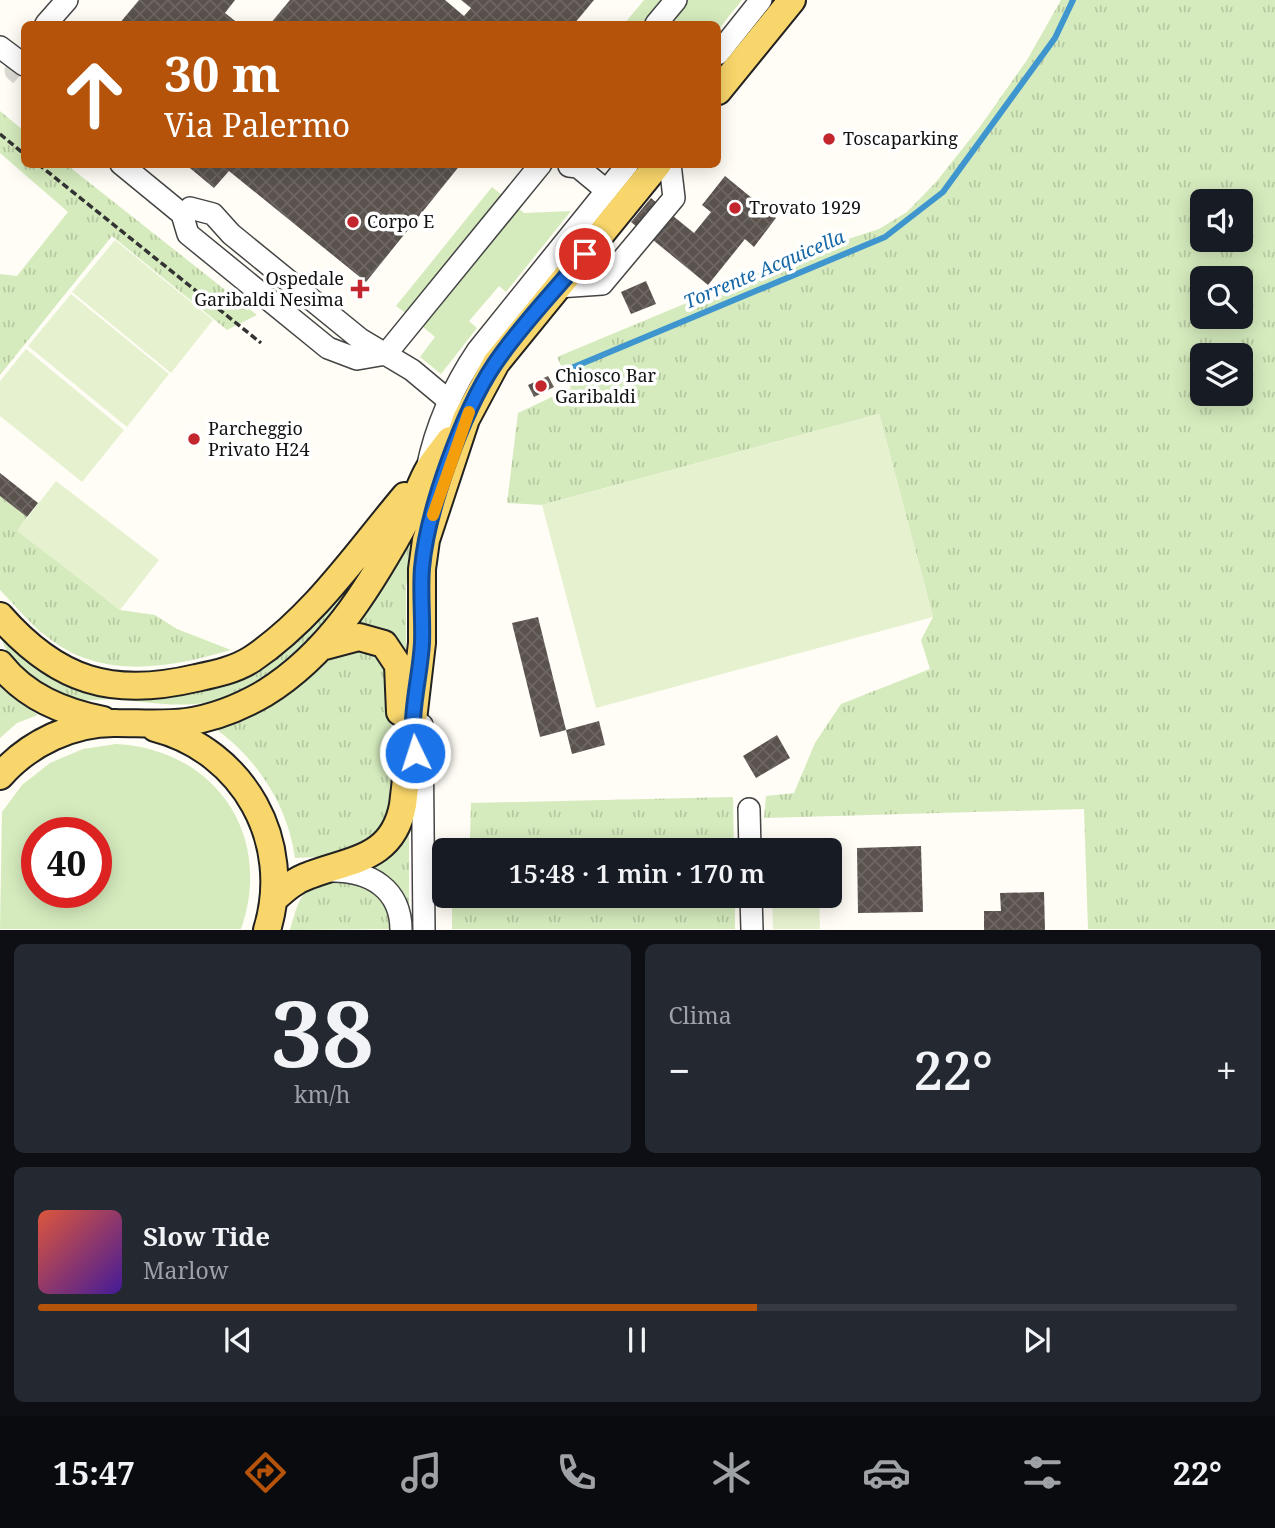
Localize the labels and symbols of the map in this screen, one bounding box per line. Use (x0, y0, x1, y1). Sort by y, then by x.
place label: Toscaparking (843, 126, 958, 150)
marker: Toscaparking (821, 131, 837, 147)
place label: Trovato 1929 (749, 195, 861, 219)
marker: Trovato 1929 (727, 200, 743, 216)
place label: Corpo E (367, 209, 434, 233)
marker: Corpo E (345, 214, 361, 230)
water label: Torrente Acquicella (679, 223, 849, 315)
pin (555, 224, 615, 284)
place label: Ospedale Garibaldi Nesima (194, 266, 344, 311)
marker: Ospedale Garibaldi Nesima (350, 279, 370, 299)
place label: Chiosco Bar Garibaldi (555, 363, 657, 408)
marker: Chiosco Bar Garibaldi (533, 378, 549, 394)
place label: Parcheggio Privato H24 (208, 416, 309, 461)
marker: Parcheggio Privato H24 (186, 431, 202, 447)
position arrow (378, 716, 452, 790)
speed limit sign: 40 (21, 817, 112, 908)

